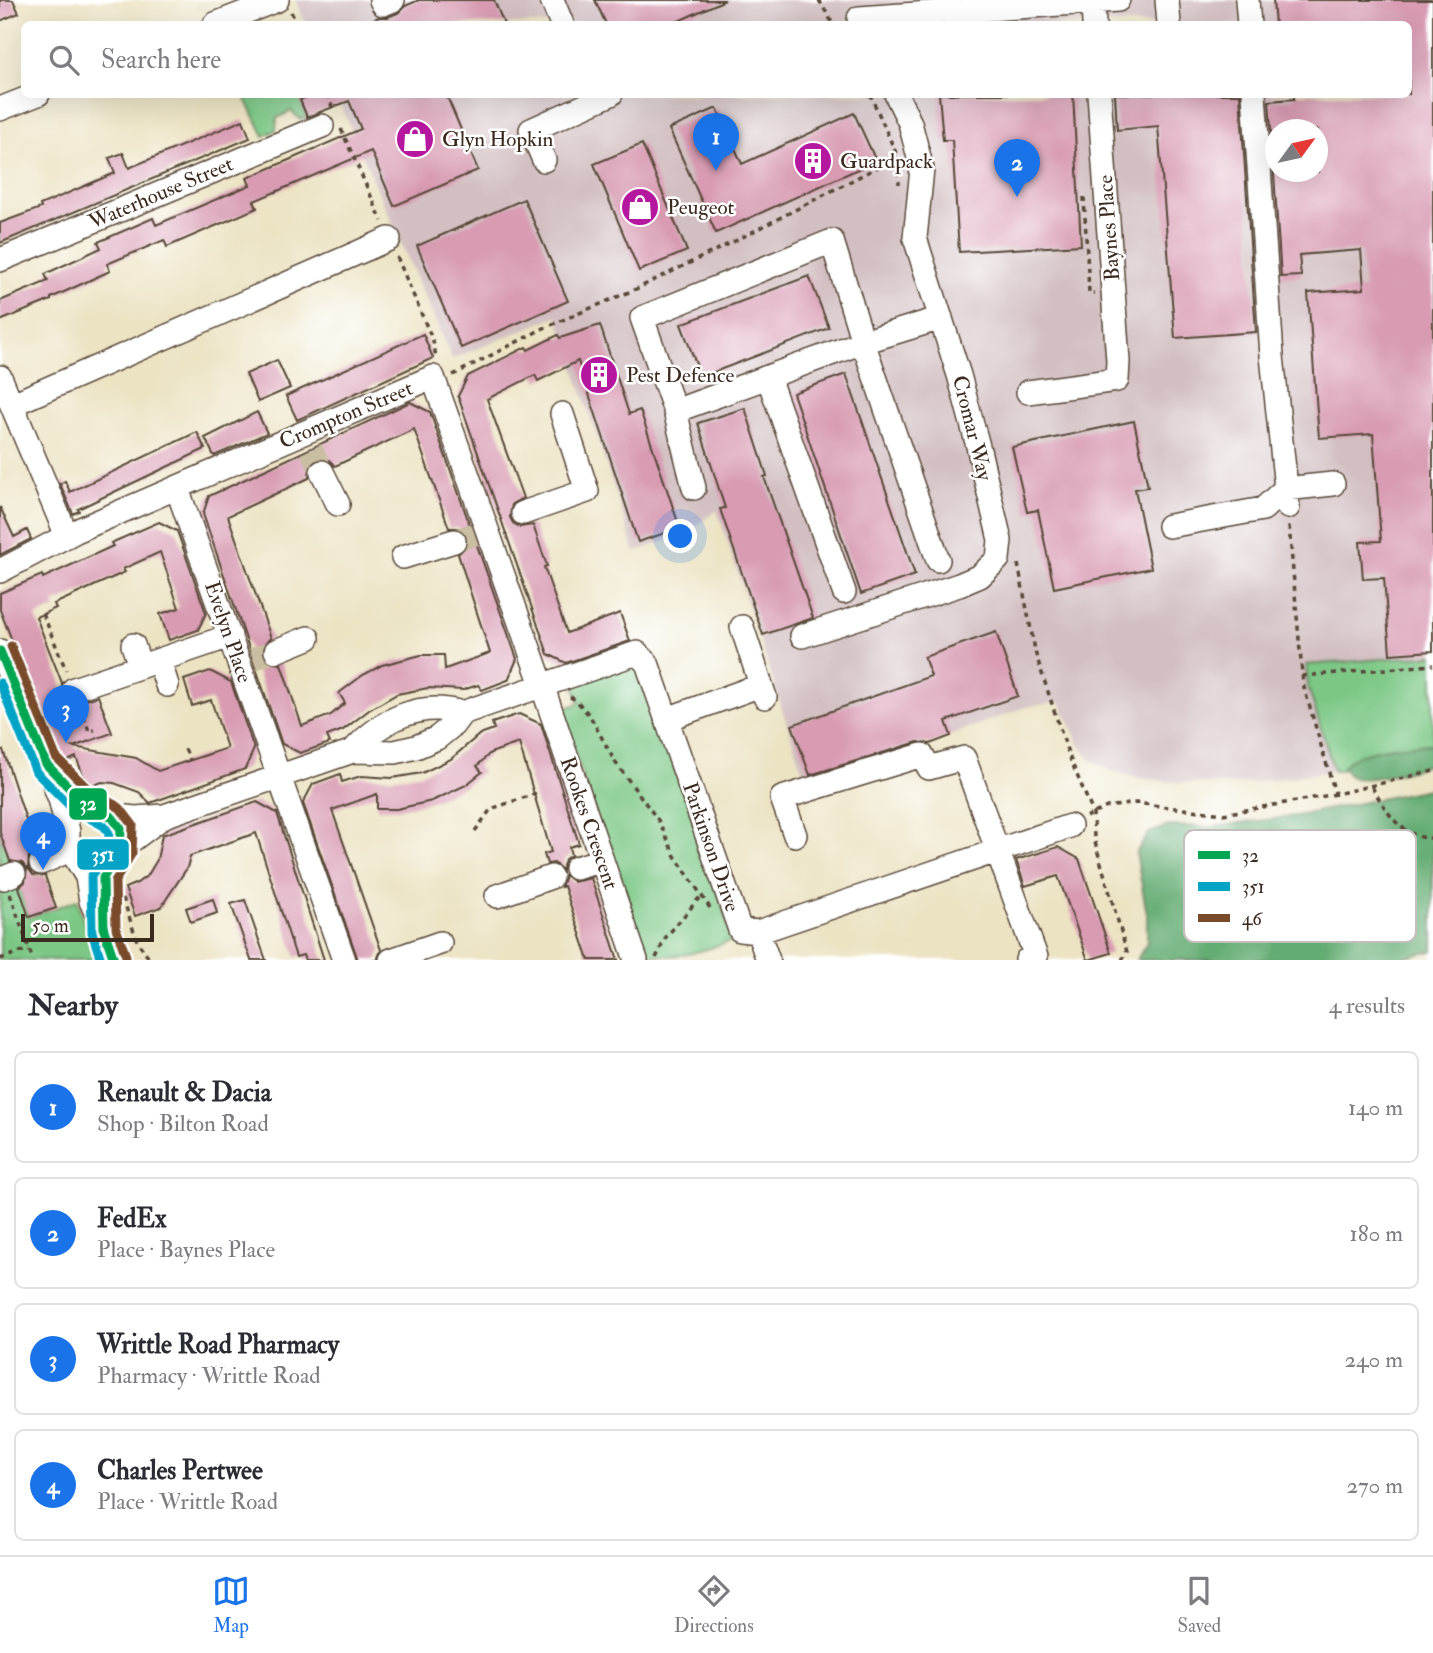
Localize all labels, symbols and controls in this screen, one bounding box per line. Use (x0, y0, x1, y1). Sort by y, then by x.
search box (21, 21, 1412, 98)
icon: search (45, 41, 83, 79)
text: Search here (101, 44, 221, 76)
pin: 1 (693, 113, 739, 171)
shop icon: Glyn Hopkin (394, 118, 436, 160)
north arrow (1265, 119, 1328, 182)
place label: Glyn Hopkin (442, 126, 554, 153)
pin: 2 (994, 139, 1040, 197)
building icon: Guardpack (792, 140, 834, 182)
place label: Guardpack (840, 148, 933, 175)
street label: Waterhouse Street (84, 150, 238, 236)
street label: Baynes Place (1092, 174, 1126, 282)
shop icon: Peugeot (619, 186, 661, 228)
place label: Peugeot (667, 194, 735, 221)
building icon: Pest Defence (578, 354, 620, 396)
place label: Pest Defence (626, 362, 735, 389)
street label: Cromar Way (946, 373, 998, 484)
street label: Crompton Street (275, 375, 417, 455)
your location (663, 519, 697, 553)
street label: Evelyn Place (198, 578, 258, 687)
pin: 3 (43, 685, 89, 743)
street label: Rookes Crescent (554, 753, 624, 893)
street label: Parkinson Drive (676, 779, 746, 916)
line badge: 32 (68, 787, 108, 821)
text: 32 (80, 792, 97, 816)
pin: 4 (20, 812, 66, 870)
legend (1184, 830, 1416, 942)
line badge: 351 (76, 838, 130, 871)
text: 351 (92, 843, 114, 867)
text: 32 (1242, 844, 1259, 868)
text: 351 (1242, 875, 1264, 899)
text: 46 (1242, 907, 1263, 931)
scale bar (21, 911, 154, 943)
text: 50 m (32, 914, 69, 938)
text: Nearby (28, 987, 118, 1024)
text: 4 results (1329, 991, 1405, 1020)
text: Renault & Dacia (97, 1077, 271, 1109)
text: 1 (49, 1093, 57, 1122)
text: 140 m (1348, 1093, 1403, 1122)
text: Shop · Bilton Road (97, 1109, 269, 1138)
text: FedEx (97, 1203, 167, 1235)
text: 2 (47, 1219, 59, 1248)
text: 180 m (1350, 1219, 1403, 1248)
text: Place · Baynes Place (97, 1235, 275, 1264)
text: Writtle Road Pharmacy (97, 1329, 339, 1361)
text: 3 (49, 1345, 57, 1374)
text: 240 m (1344, 1345, 1403, 1374)
text: Pharmacy · Writtle Road (97, 1361, 321, 1390)
text: Charles Pertwee (97, 1455, 263, 1487)
text: 4 (47, 1471, 59, 1500)
text: 270 m (1346, 1471, 1403, 1500)
text: Place · Writtle Road (97, 1487, 278, 1516)
tab: Map (212, 1572, 250, 1638)
tab: Directions (674, 1572, 754, 1638)
tab: Saved (1178, 1572, 1221, 1638)

